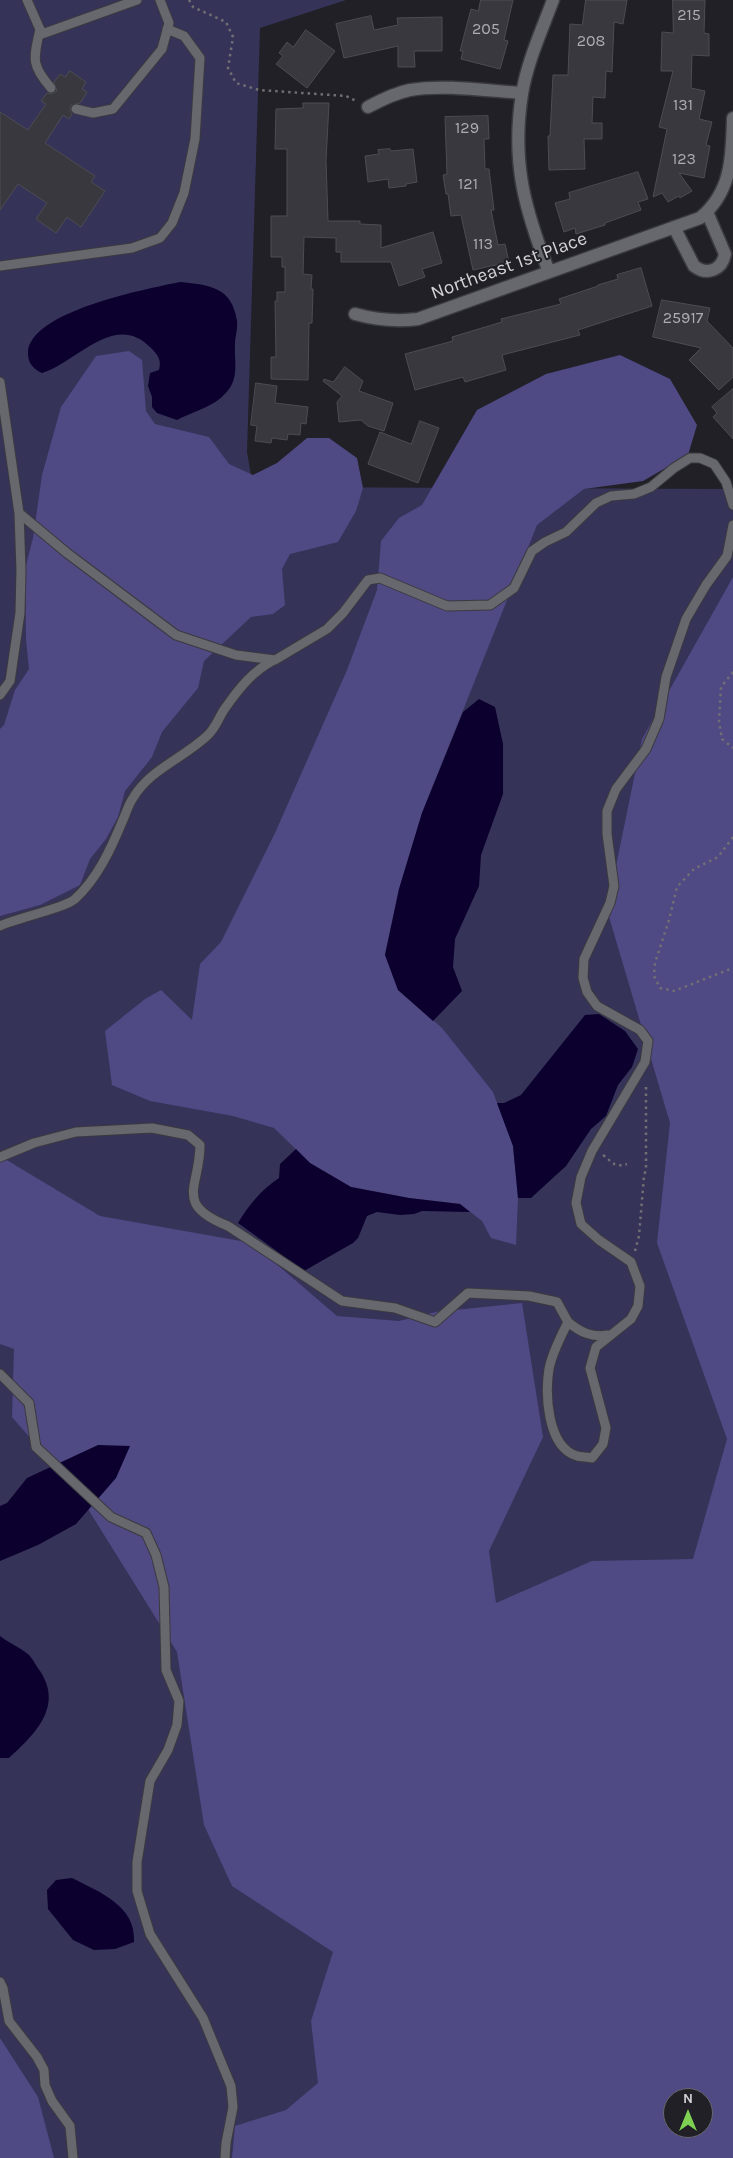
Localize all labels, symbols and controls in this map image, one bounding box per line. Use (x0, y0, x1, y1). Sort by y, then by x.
house number: 215 (677, 5, 701, 25)
house number: 205 (472, 19, 500, 39)
house number: 208 (577, 31, 605, 51)
house number: 131 (673, 95, 693, 115)
house number: 129 (455, 118, 479, 138)
house number: 123 (672, 149, 696, 169)
house number: 121 (458, 174, 478, 194)
street label: Northeast 1st Place (428, 227, 590, 305)
house number: 113 (473, 234, 493, 254)
house number: 25917 (663, 308, 703, 328)
north arrow (663, 2088, 713, 2138)
text: N (683, 2090, 693, 2107)

